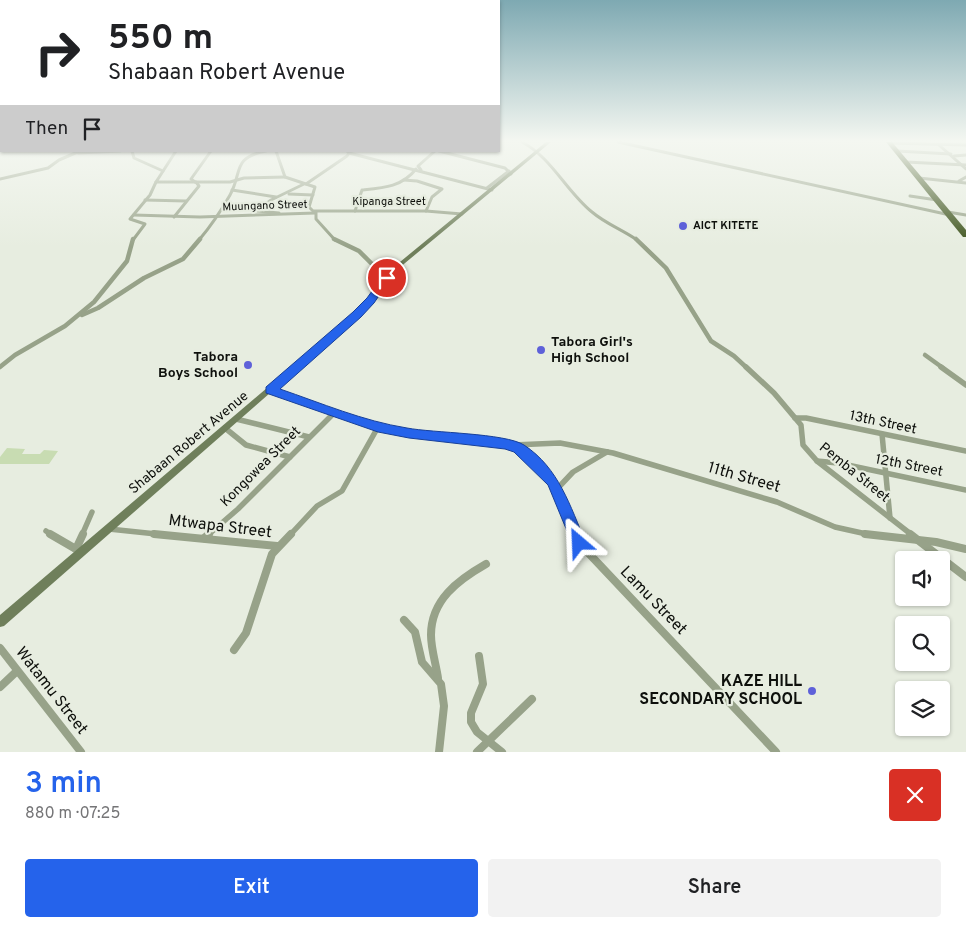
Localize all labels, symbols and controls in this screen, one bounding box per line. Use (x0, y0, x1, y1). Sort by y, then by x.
text: 550 m (108, 17, 213, 61)
icon: right (25, 20, 90, 85)
text: Shabaan Robert Avenue (108, 60, 345, 87)
icon: arrive (78, 115, 106, 143)
text: Then (25, 117, 68, 141)
street label: Kipanga Street (352, 195, 426, 209)
street label: Muungano Street (222, 198, 308, 214)
place label: AICT KITETE (693, 219, 758, 233)
marker: AICT KITETE (677, 220, 689, 232)
pin (366, 257, 408, 299)
icon: arrive (373, 264, 401, 292)
place label: Tabora Girl's High School (551, 334, 633, 367)
marker: Tabora Girl's High School (535, 344, 547, 356)
place label: Tabora Boys School (158, 349, 238, 382)
marker: Tabora Boys School (242, 359, 254, 371)
street label: Shabaan Robert Avenue (126, 388, 252, 498)
street label: 13th Street (848, 408, 918, 438)
street label: Kongowea Street (217, 423, 305, 511)
street label: Pemba Street (815, 439, 893, 507)
street label: 12th Street (874, 451, 944, 481)
street label: 11th Street (705, 458, 783, 498)
street label: Mtwapa Street (167, 511, 273, 543)
position arrow (552, 516, 604, 568)
map controls (895, 551, 950, 736)
button: sound (895, 551, 950, 606)
street label: Lamu Street (615, 562, 691, 640)
button: search (895, 616, 950, 671)
street label: Watamu Street (10, 643, 92, 739)
place label: KAZE HILL SECONDARY SCHOOL (639, 672, 802, 710)
button: layers (895, 681, 950, 736)
marker: KAZE HILL SECONDARY SCHOOL (806, 685, 818, 697)
text: 3 min (25, 766, 102, 803)
button: close (889, 769, 941, 821)
text: 880 m · 07:25 (25, 804, 120, 824)
button: Exit (25, 859, 478, 917)
button: Share (488, 859, 941, 917)

